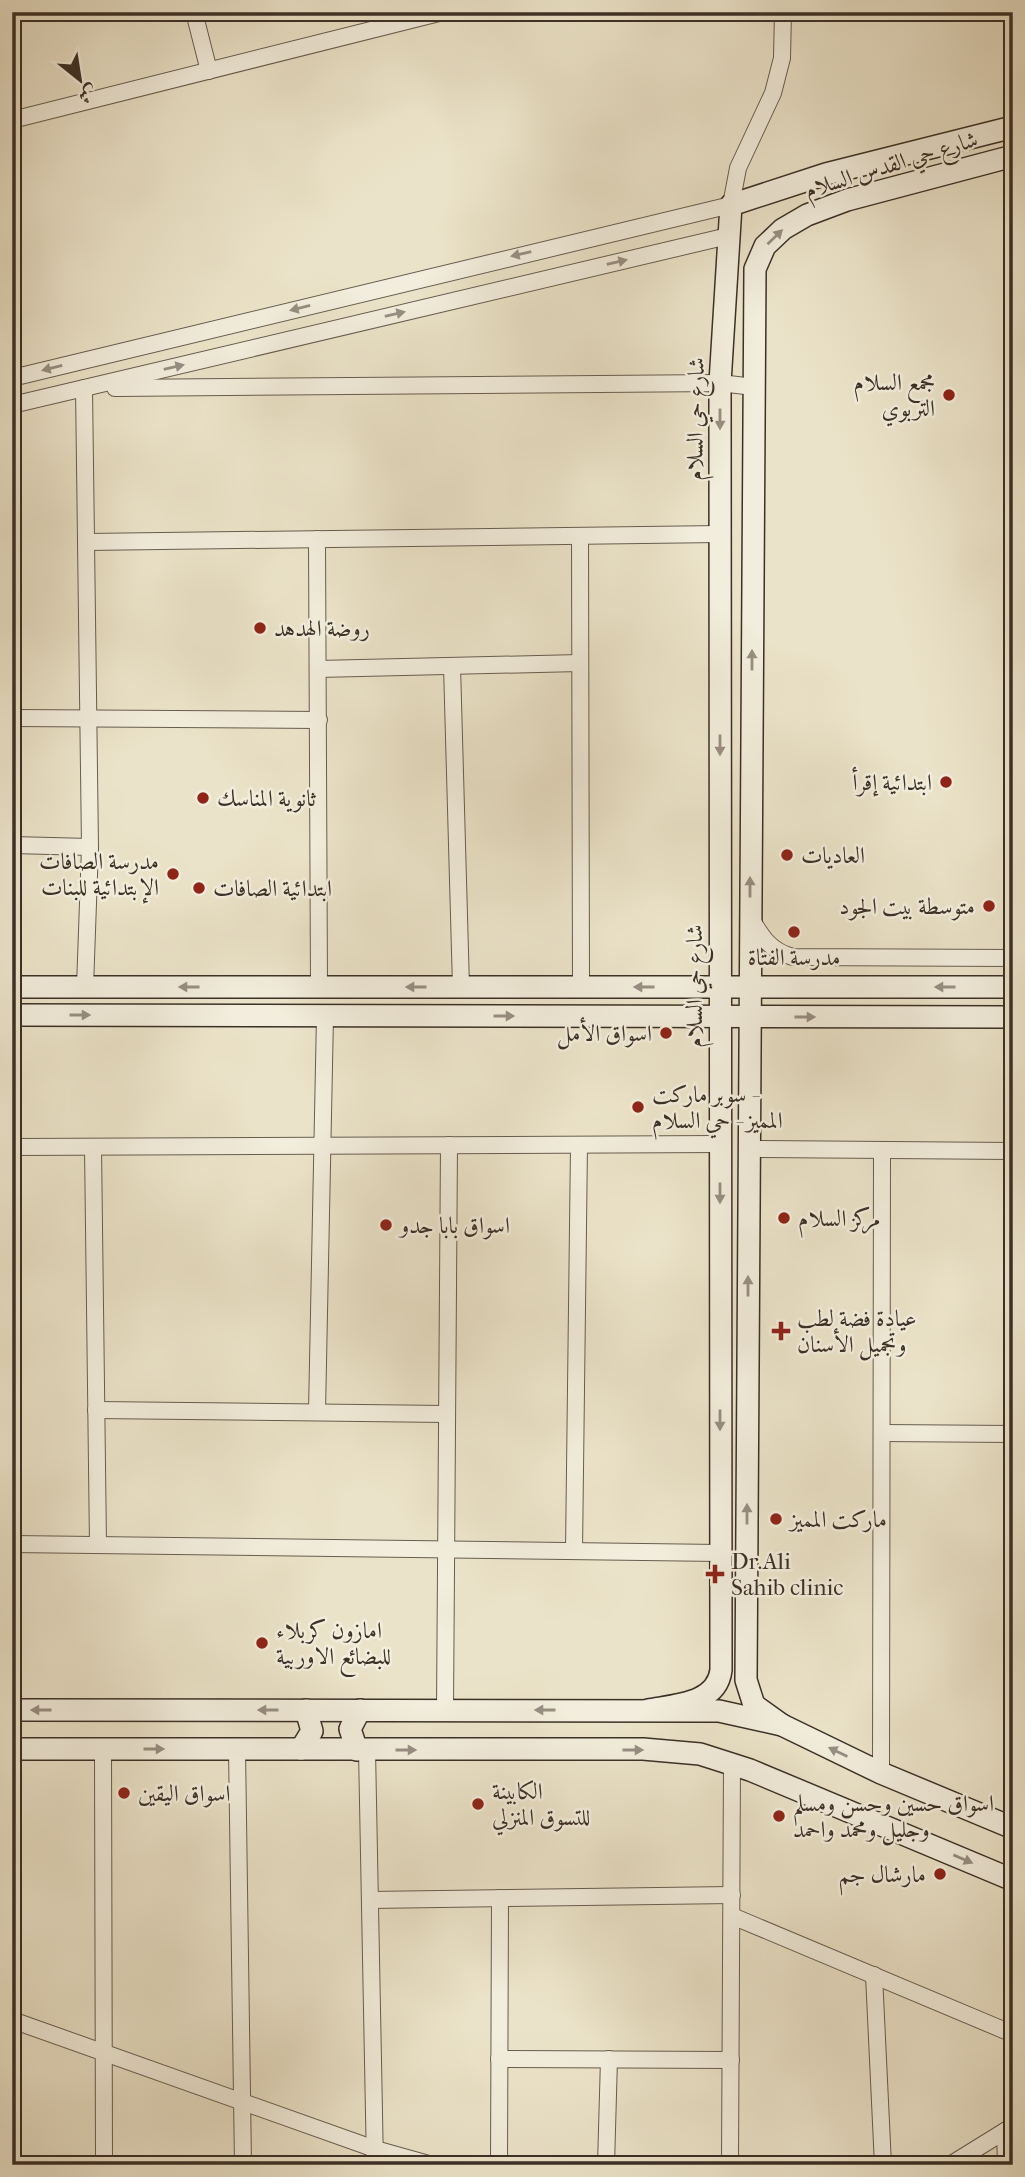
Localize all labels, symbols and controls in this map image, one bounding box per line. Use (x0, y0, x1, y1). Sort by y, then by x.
north arrow (46, 46, 116, 116)
text: ش (74, 80, 102, 108)
street label: شارع حي القدس السلام (801, 125, 983, 209)
one-way arrow (766, 229, 783, 245)
one-way arrow (510, 249, 532, 260)
one-way arrow (606, 256, 628, 267)
one-way arrow (289, 302, 311, 313)
one-way arrow (385, 309, 407, 320)
street label: شارع حي السلام (681, 357, 716, 481)
one-way arrow (163, 361, 185, 372)
one-way arrow (40, 363, 62, 374)
place label: مجمع السلام التربوي (854, 369, 935, 427)
marker: مجمع السلام التربوي (941, 387, 957, 403)
one-way arrow (714, 408, 726, 430)
place label: روضة الهدهد (274, 615, 370, 642)
marker: روضة الهدهد (252, 620, 268, 636)
one-way arrow (746, 649, 758, 671)
one-way arrow (714, 734, 726, 756)
place label: ابتدائية إقرأ (852, 766, 932, 797)
marker: ابتدائية إقرأ (938, 774, 954, 790)
place label: ثانوية المناسك (217, 785, 316, 813)
marker: ثانوية المناسك (195, 790, 211, 806)
place label: العاديات (801, 842, 865, 870)
marker: العاديات (779, 847, 795, 863)
place label: مدرسة الصافات الإبتدائية للبنات (39, 848, 159, 904)
marker: مدرسة الصافات الإبتدائية للبنات (165, 866, 181, 882)
place label: ابتدائية الصافات (213, 875, 332, 902)
one-way arrow (744, 876, 756, 898)
marker: ابتدائية الصافات (191, 880, 207, 896)
place label: متوسطة بيت الجود (839, 893, 975, 921)
marker: متوسطة بيت الجود (981, 898, 997, 914)
street label: شارع حي السلام (681, 924, 714, 1048)
marker: مدرسة الفتاة (786, 924, 802, 940)
place label: مدرسة الفتاة (748, 944, 840, 971)
one-way arrow (177, 981, 199, 993)
one-way arrow (405, 981, 427, 993)
one-way arrow (632, 981, 654, 993)
one-way arrow (933, 981, 955, 993)
one-way arrow (70, 1009, 92, 1021)
one-way arrow (493, 1010, 515, 1022)
one-way arrow (794, 1011, 816, 1023)
place label: اسواق الأمل (557, 1017, 652, 1050)
marker: اسواق الأمل (658, 1025, 674, 1041)
place label: سوبر ماركت - المميز - حي السلام (652, 1081, 783, 1140)
marker: سوبر ماركت - المميز - حي السلام (630, 1099, 646, 1115)
one-way arrow (714, 1182, 726, 1204)
place label: مركز السلام (798, 1205, 881, 1238)
marker: مركز السلام (776, 1210, 792, 1226)
place label: اسواق بابا جدو (398, 1212, 510, 1240)
marker: اسواق بابا جدو (378, 1217, 394, 1233)
one-way arrow (742, 1275, 754, 1297)
place label: عيادة فضة لطب وتجميل الأسنان (797, 1305, 917, 1361)
marker: عيادة فضة لطب وتجميل الأسنان (771, 1321, 791, 1341)
one-way arrow (714, 1409, 726, 1431)
one-way arrow (741, 1503, 753, 1525)
place label: ماركت المميز (788, 1506, 887, 1533)
marker: ماركت المميز (768, 1511, 784, 1527)
place label: Dr.Ali Sahib clinic (731, 1548, 843, 1601)
marker: Dr.Ali Sahib clinic (705, 1564, 725, 1584)
place label: امازون كربلاء للبضائع الاوربية (276, 1617, 391, 1677)
marker: امازون كربلاء للبضائع الاوربية (254, 1635, 270, 1651)
one-way arrow (29, 1704, 51, 1716)
one-way arrow (257, 1704, 279, 1716)
one-way arrow (533, 1704, 555, 1716)
one-way arrow (143, 1743, 165, 1755)
one-way arrow (395, 1744, 417, 1756)
one-way arrow (623, 1744, 645, 1755)
one-way arrow (828, 1746, 848, 1758)
place label: الكابينة للتسوق المنزلي (492, 1778, 590, 1836)
place label: اسواق اليقين (138, 1780, 231, 1808)
marker: اسواق اليقين (116, 1785, 132, 1801)
place label: اسواق حسين وحسن ومسلم وجليل ومحمد واحمد (793, 1790, 994, 1846)
marker: الكابينة للتسوق المنزلي (470, 1796, 486, 1812)
marker: اسواق حسين وحسن ومسلم وجليل ومحمد واحمد (771, 1808, 787, 1824)
one-way arrow (953, 1853, 974, 1864)
place label: مارشال جم (838, 1861, 926, 1896)
marker: مارشال جم (932, 1866, 948, 1882)

